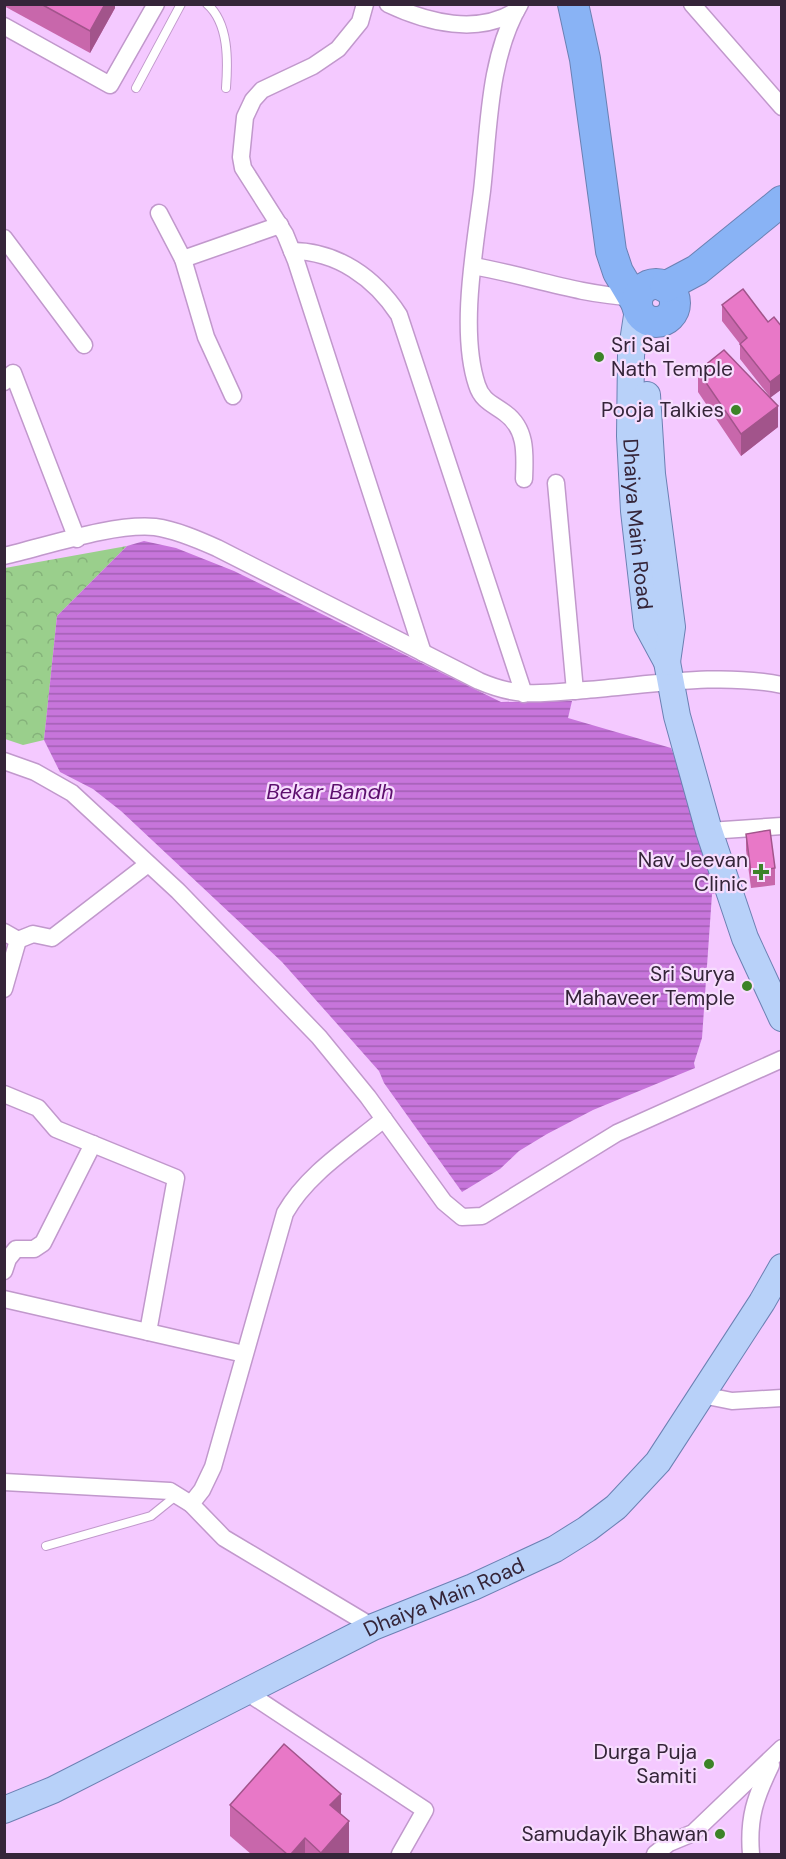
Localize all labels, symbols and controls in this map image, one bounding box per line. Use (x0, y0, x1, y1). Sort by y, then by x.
place label: Sri Sai Nath Temple (611, 331, 733, 383)
marker: Sri Sai Nath Temple (592, 350, 606, 364)
place label: Pooja Talkies (601, 396, 724, 424)
marker: Pooja Talkies (729, 403, 743, 417)
street label: Dhaiya Main Road (616, 438, 659, 611)
water label: Bekar Bandh (266, 777, 394, 806)
place label: Nav Jeevan Clinic (638, 846, 748, 898)
marker: Nav Jeevan Clinic (752, 863, 770, 881)
place label: Sri Surya Mahaveer Temple (565, 960, 735, 1012)
marker: Sri Surya Mahaveer Temple (740, 979, 754, 993)
street label: Dhaiya Main Road (359, 1551, 529, 1644)
place label: Durga Puja Samiti (594, 1738, 697, 1790)
marker: Durga Puja Samiti (702, 1757, 716, 1771)
place label: Samudayik Bhawan (521, 1820, 708, 1848)
marker: Samudayik Bhawan (713, 1827, 727, 1841)

